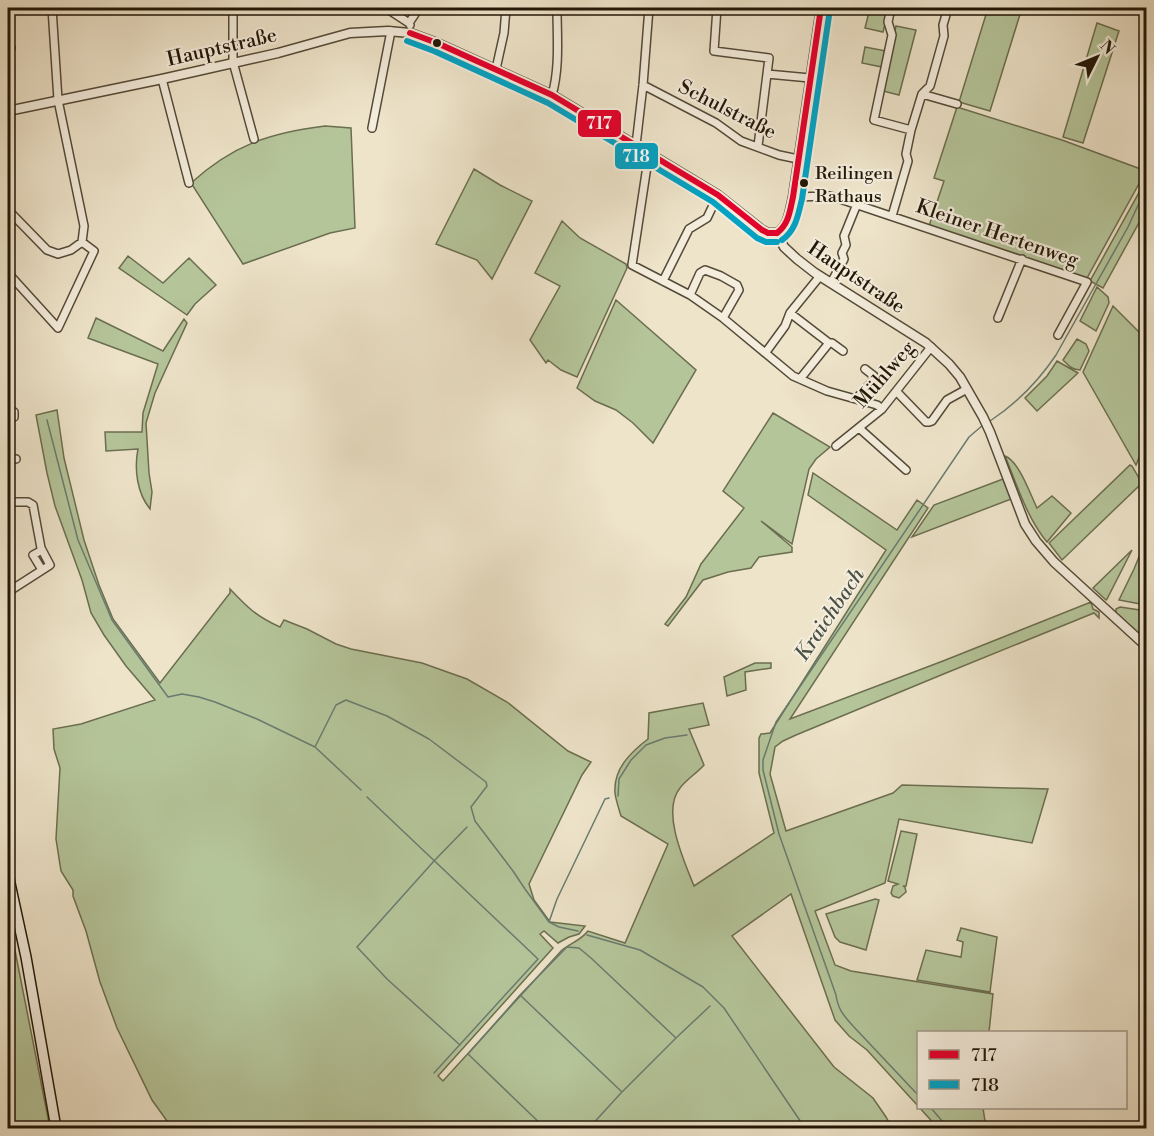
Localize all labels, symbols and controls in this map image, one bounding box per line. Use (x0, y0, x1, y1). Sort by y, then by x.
street label: Hauptstraße (165, 23, 279, 73)
north arrow (1067, 27, 1127, 87)
text: N (1096, 36, 1119, 59)
unlabelled marker (431, 37, 443, 49)
street label: Schulstraße (674, 75, 780, 145)
line badge: 717 (577, 109, 622, 138)
text: 717 (586, 114, 613, 134)
line badge: 718 (614, 142, 659, 170)
text: 718 (622, 147, 650, 167)
place label: Reilingen Rathaus (815, 162, 894, 208)
marker: Reilingen Rathaus (798, 177, 810, 189)
street label: Kleiner Hertenweg (912, 194, 1082, 274)
street label: Hauptstraße (803, 236, 909, 320)
street label: Mühlweg (849, 336, 921, 414)
water label: Kraichbach (789, 563, 871, 667)
legend (917, 1031, 1127, 1109)
text: 717 (971, 1044, 997, 1067)
text: 718 (971, 1074, 999, 1097)

